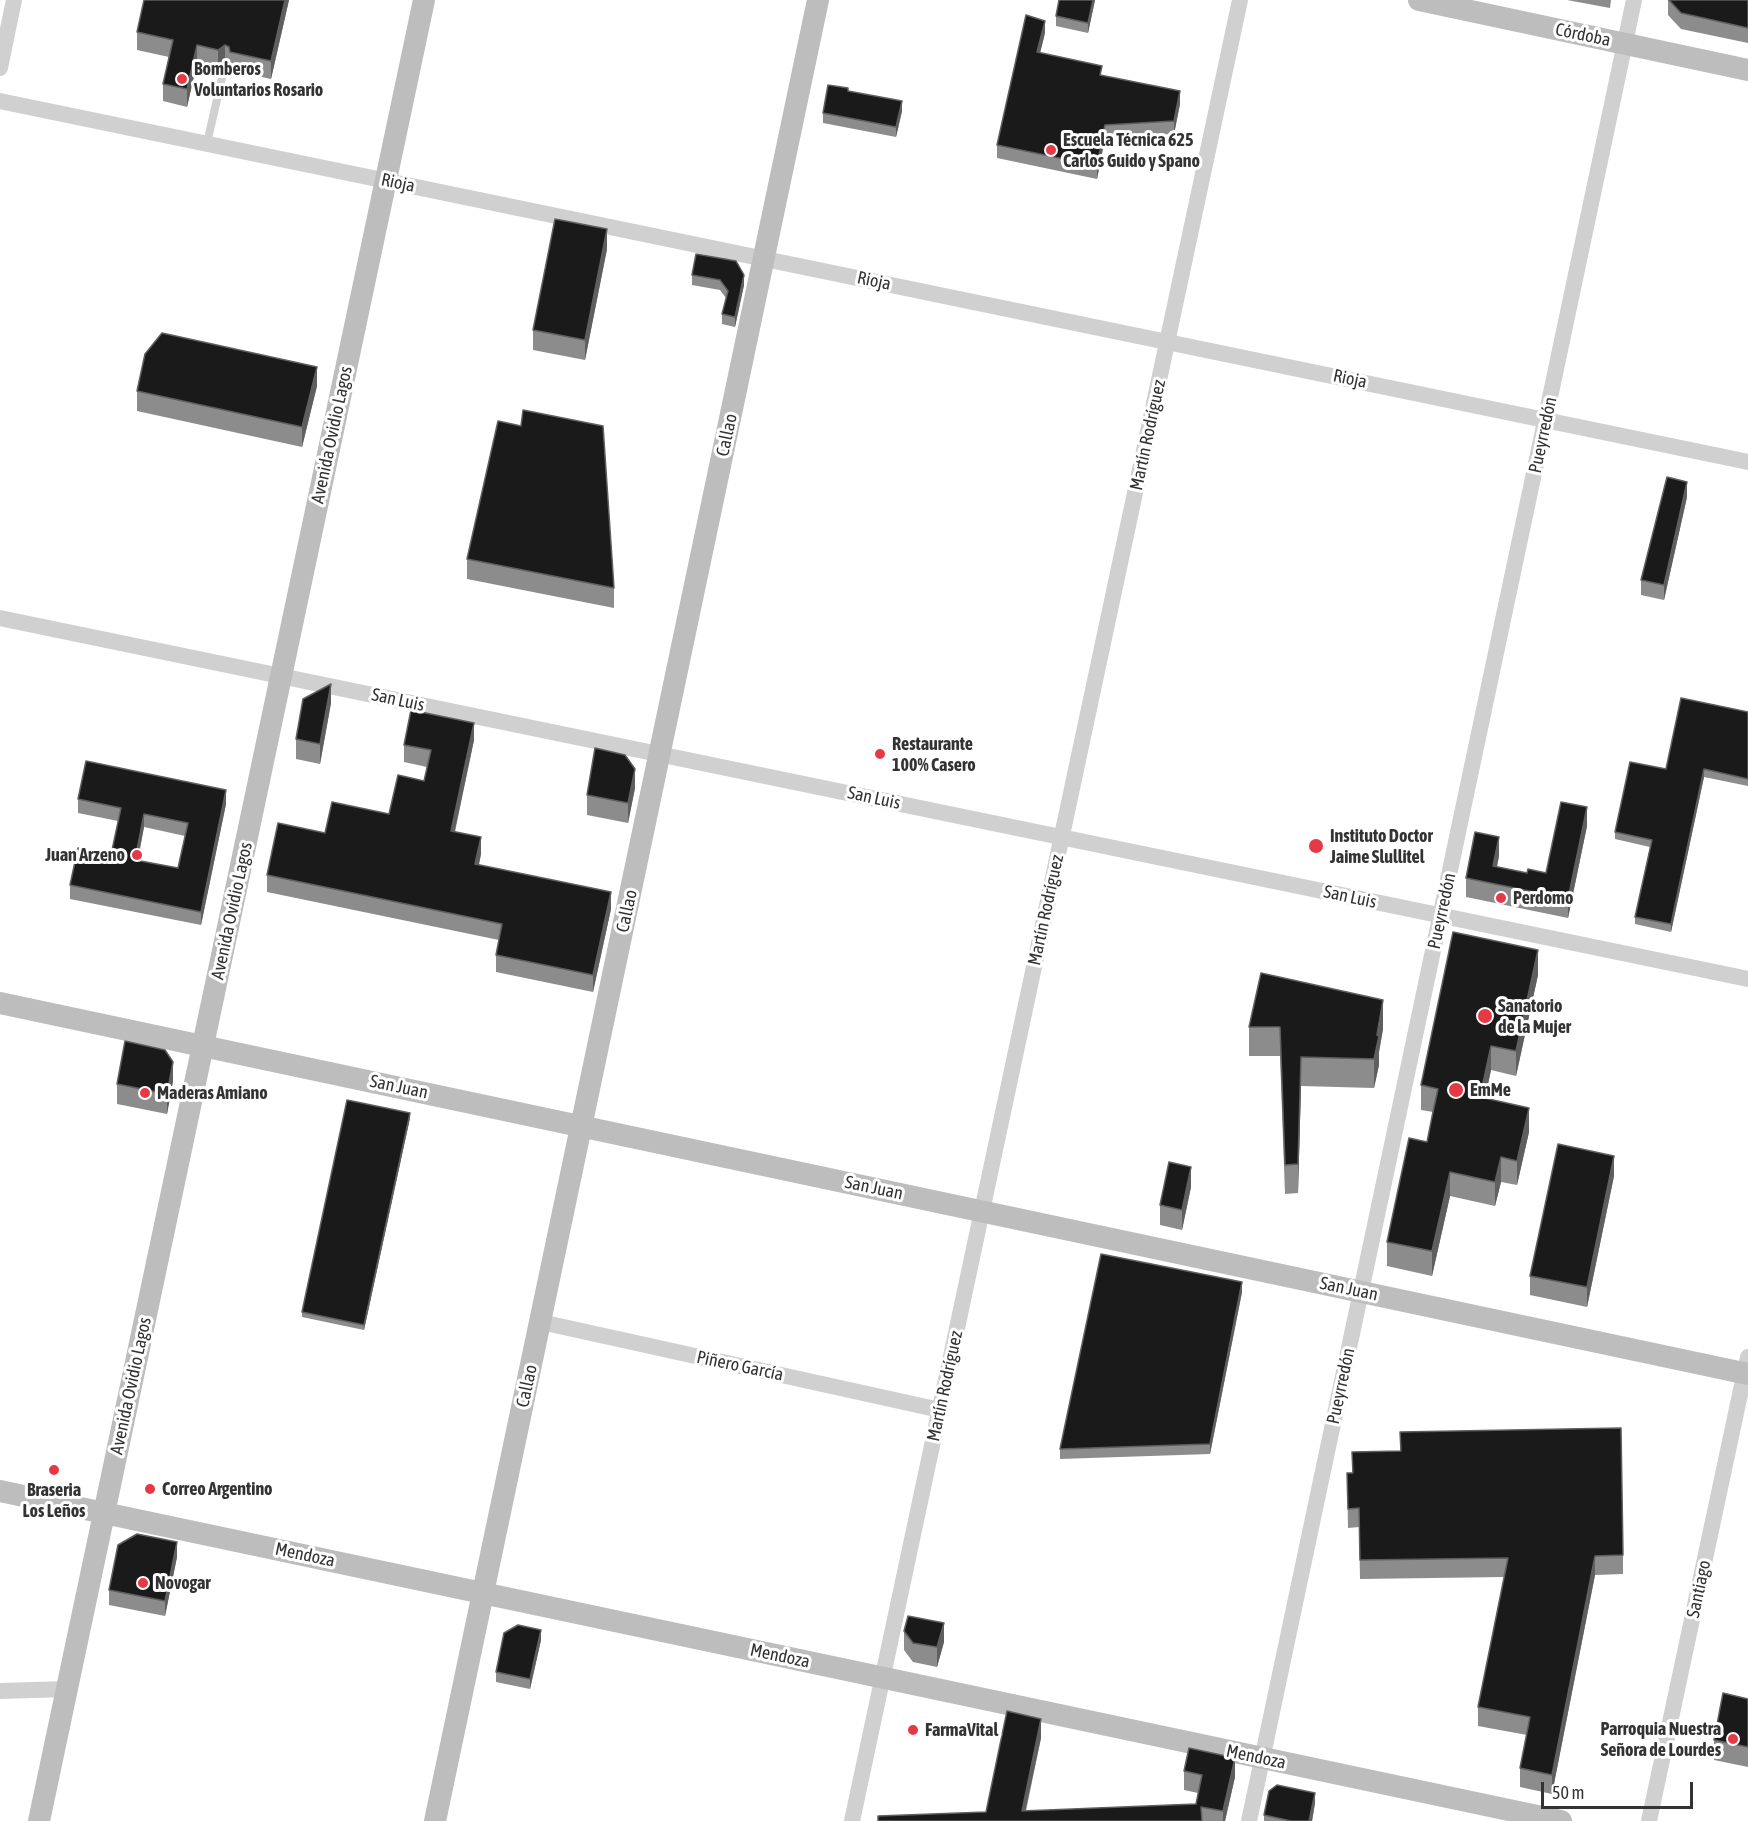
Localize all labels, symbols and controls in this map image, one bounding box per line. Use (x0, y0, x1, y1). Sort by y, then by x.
street label: Córdoba (1553, 19, 1613, 51)
place label: Bomberos Voluntarios Rosario (194, 58, 323, 100)
marker: Bomberos Voluntarios Rosario (175, 72, 189, 86)
place label: Escuela Técnica 625 Carlos Guido y Spano (1063, 129, 1200, 172)
marker: Escuela Técnica 625 Carlos Guido y Spano (1044, 143, 1058, 157)
street label: Rioja (379, 169, 417, 197)
street label: Rioja (855, 267, 893, 295)
street label: Avenida Ovidio Lagos (307, 364, 357, 506)
street label: Rioja (1331, 365, 1369, 393)
street label: Martín Rodríguez (1126, 378, 1170, 492)
street label: Pueyrredón (1524, 395, 1562, 475)
street label: Callao (712, 412, 742, 458)
street label: San Luis (370, 684, 426, 716)
place label: Restaurante 100% Casero (892, 733, 976, 776)
marker: Restaurante 100% Casero (873, 747, 887, 761)
street label: San Luis (846, 782, 902, 814)
place label: Instituto Doctor Jaime Slullitel (1330, 825, 1433, 868)
marker: Instituto Doctor Jaime Slullitel (1307, 837, 1325, 855)
street label: Avenida Ovidio Lagos (207, 840, 257, 982)
place label: Juan Arzeno (45, 844, 125, 866)
marker: Juan Arzeno (130, 848, 144, 862)
street label: Martín Rodríguez (1024, 853, 1068, 967)
street label: Pueyrredón (1423, 871, 1461, 951)
street label: San Luis (1322, 881, 1378, 913)
place label: Perdomo (1513, 887, 1574, 909)
street label: Callao (612, 888, 642, 934)
marker: Perdomo (1494, 891, 1508, 905)
place label: Sanatorio de la Mujer (1498, 995, 1571, 1038)
marker: Sanatorio de la Mujer (1476, 1007, 1494, 1025)
street label: San Juan (368, 1070, 430, 1104)
place label: EmMe (1470, 1079, 1511, 1101)
marker: EmMe (1447, 1081, 1465, 1099)
place label: Maderas Amiano (157, 1082, 268, 1104)
marker: Maderas Amiano (138, 1086, 152, 1100)
street label: San Juan (843, 1171, 905, 1205)
street label: San Juan (1318, 1272, 1380, 1306)
street label: Avenida Ovidio Lagos (106, 1315, 156, 1457)
street label: Martín Rodríguez (923, 1329, 967, 1443)
street label: Piñero García (695, 1346, 785, 1386)
street label: Pueyrredón (1322, 1346, 1360, 1426)
street label: Callao (512, 1363, 542, 1409)
marker: Braseria Los Leños (47, 1463, 61, 1477)
place label: Correo Argentino (162, 1478, 273, 1500)
place label: Braseria Los Leños (23, 1479, 85, 1522)
marker: Correo Argentino (143, 1482, 157, 1496)
street label: Mendoza (273, 1538, 337, 1572)
street label: Santiago (1682, 1558, 1716, 1620)
place label: Novogar (155, 1572, 211, 1594)
marker: Novogar (136, 1576, 150, 1590)
street label: Mendoza (748, 1639, 812, 1673)
place label: Parroquia Nuestra Señora de Lourdes (1601, 1718, 1721, 1760)
place label: FarmaVital (925, 1719, 998, 1741)
marker: FarmaVital (906, 1723, 920, 1737)
marker: Parroquia Nuestra Señora de Lourdes (1726, 1732, 1740, 1746)
street label: Mendoza (1224, 1740, 1288, 1774)
scale bar (1544, 1770, 1696, 1808)
text: 50 m (1552, 1782, 1584, 1803)

